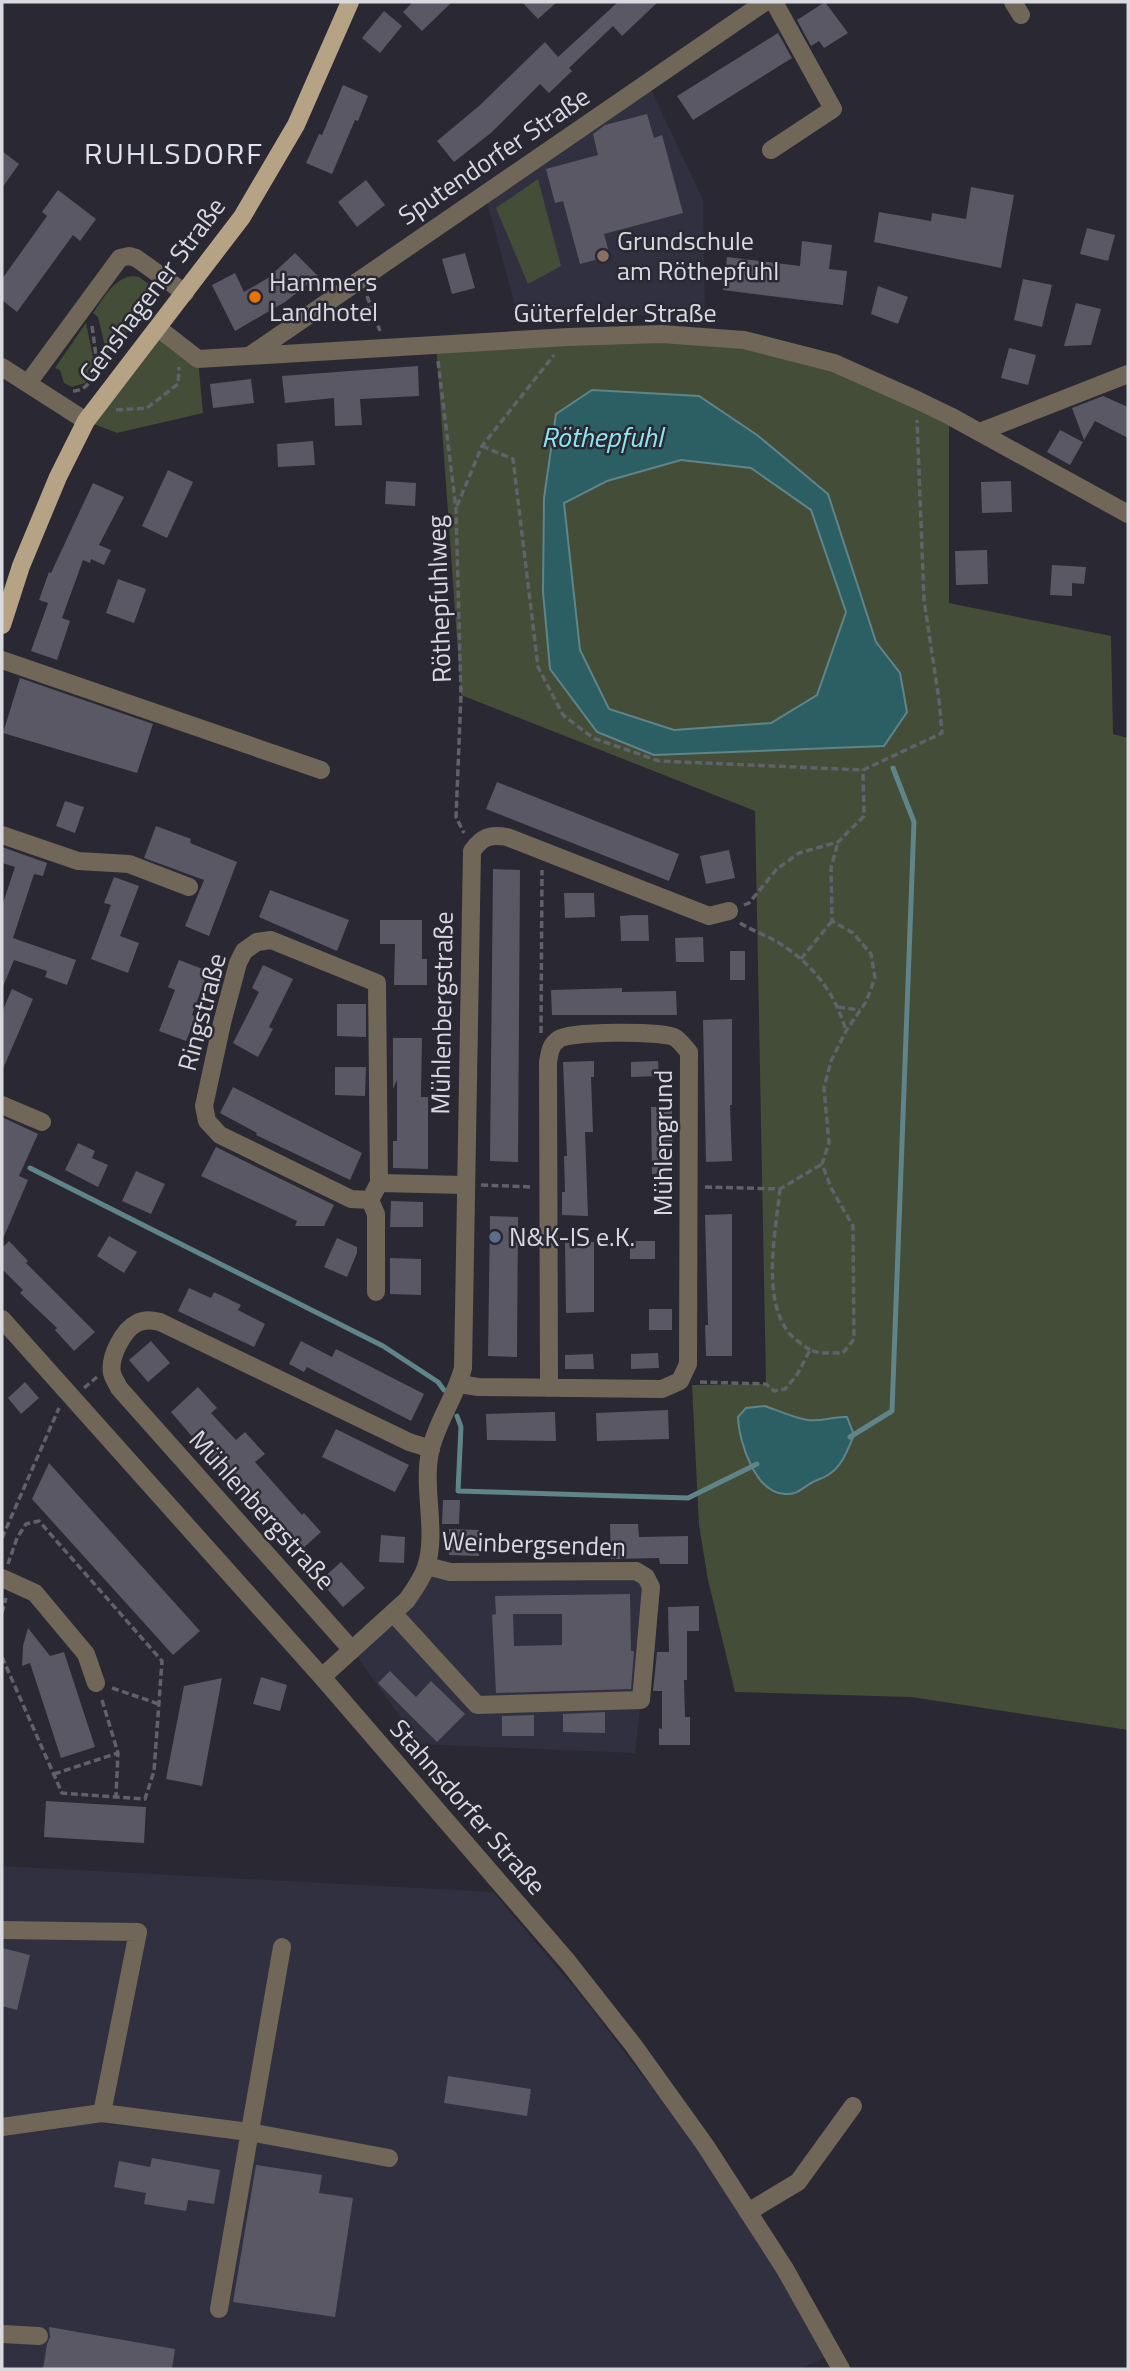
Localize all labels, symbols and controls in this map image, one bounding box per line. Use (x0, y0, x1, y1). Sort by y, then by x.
street label: Sputendorfer Straße (390, 77, 597, 234)
district label: RUHLSDORF (84, 130, 264, 176)
street label: Genshagener Straße (69, 189, 234, 391)
place label: Grundschule am Röthepfuhl (617, 221, 779, 290)
marker: Grundschule am Röthepfuhl (595, 248, 611, 264)
place label: Hammers Landhotel (269, 262, 378, 331)
marker: Hammers Landhotel (247, 289, 263, 305)
street label: Güterfelder Straße (513, 293, 717, 332)
water label: Röthepfuhl (541, 415, 666, 458)
street label: Röthepfuhlweg (416, 514, 461, 684)
street label: Mühlenbergstraße (420, 911, 463, 1115)
street label: Ringstraße (167, 949, 236, 1075)
street label: Mühlengrund (643, 1070, 682, 1216)
place label: N&K-IS e.K. (509, 1217, 635, 1256)
marker: N&K-IS e.K. (487, 1229, 503, 1245)
street label: Mühlenbergstraße (180, 1421, 345, 1598)
street label: Weinbergsenden (441, 1521, 627, 1566)
street label: Stahnsdorfer Straße (381, 1710, 556, 1903)

